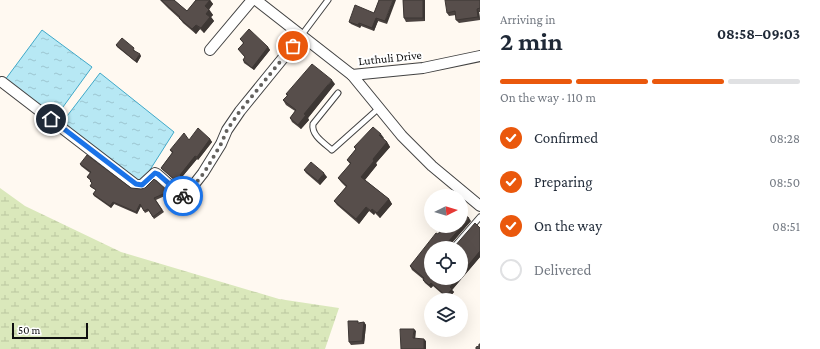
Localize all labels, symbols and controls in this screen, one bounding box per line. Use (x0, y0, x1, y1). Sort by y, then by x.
text: Arriving in (500, 12, 556, 27)
text: 08:58–09:03 (717, 26, 800, 42)
text: 2 min (500, 27, 563, 56)
pin (276, 29, 310, 63)
icon: bag (282, 35, 304, 57)
street label: Luthuli Drive (358, 48, 422, 68)
text: On the way · 110 m (500, 90, 596, 105)
pin (34, 102, 68, 136)
icon: home (40, 108, 62, 130)
icon: check (500, 127, 522, 149)
text: Confirmed (534, 130, 598, 146)
text: 08:28 (769, 131, 800, 146)
icon: check (500, 171, 522, 193)
text: Preparing (534, 174, 593, 190)
text: 08:50 (769, 175, 800, 190)
courier (163, 176, 203, 216)
icon: bike (172, 185, 194, 207)
north arrow (424, 189, 468, 233)
map controls (424, 189, 468, 337)
icon: check (500, 215, 522, 237)
text: On the way (534, 218, 602, 234)
text: 08:51 (772, 219, 800, 234)
button: locate (424, 241, 468, 285)
text: Delivered (534, 262, 591, 278)
button: layers (424, 293, 468, 337)
scale bar (12, 321, 88, 340)
text: 50 m (18, 324, 40, 336)

